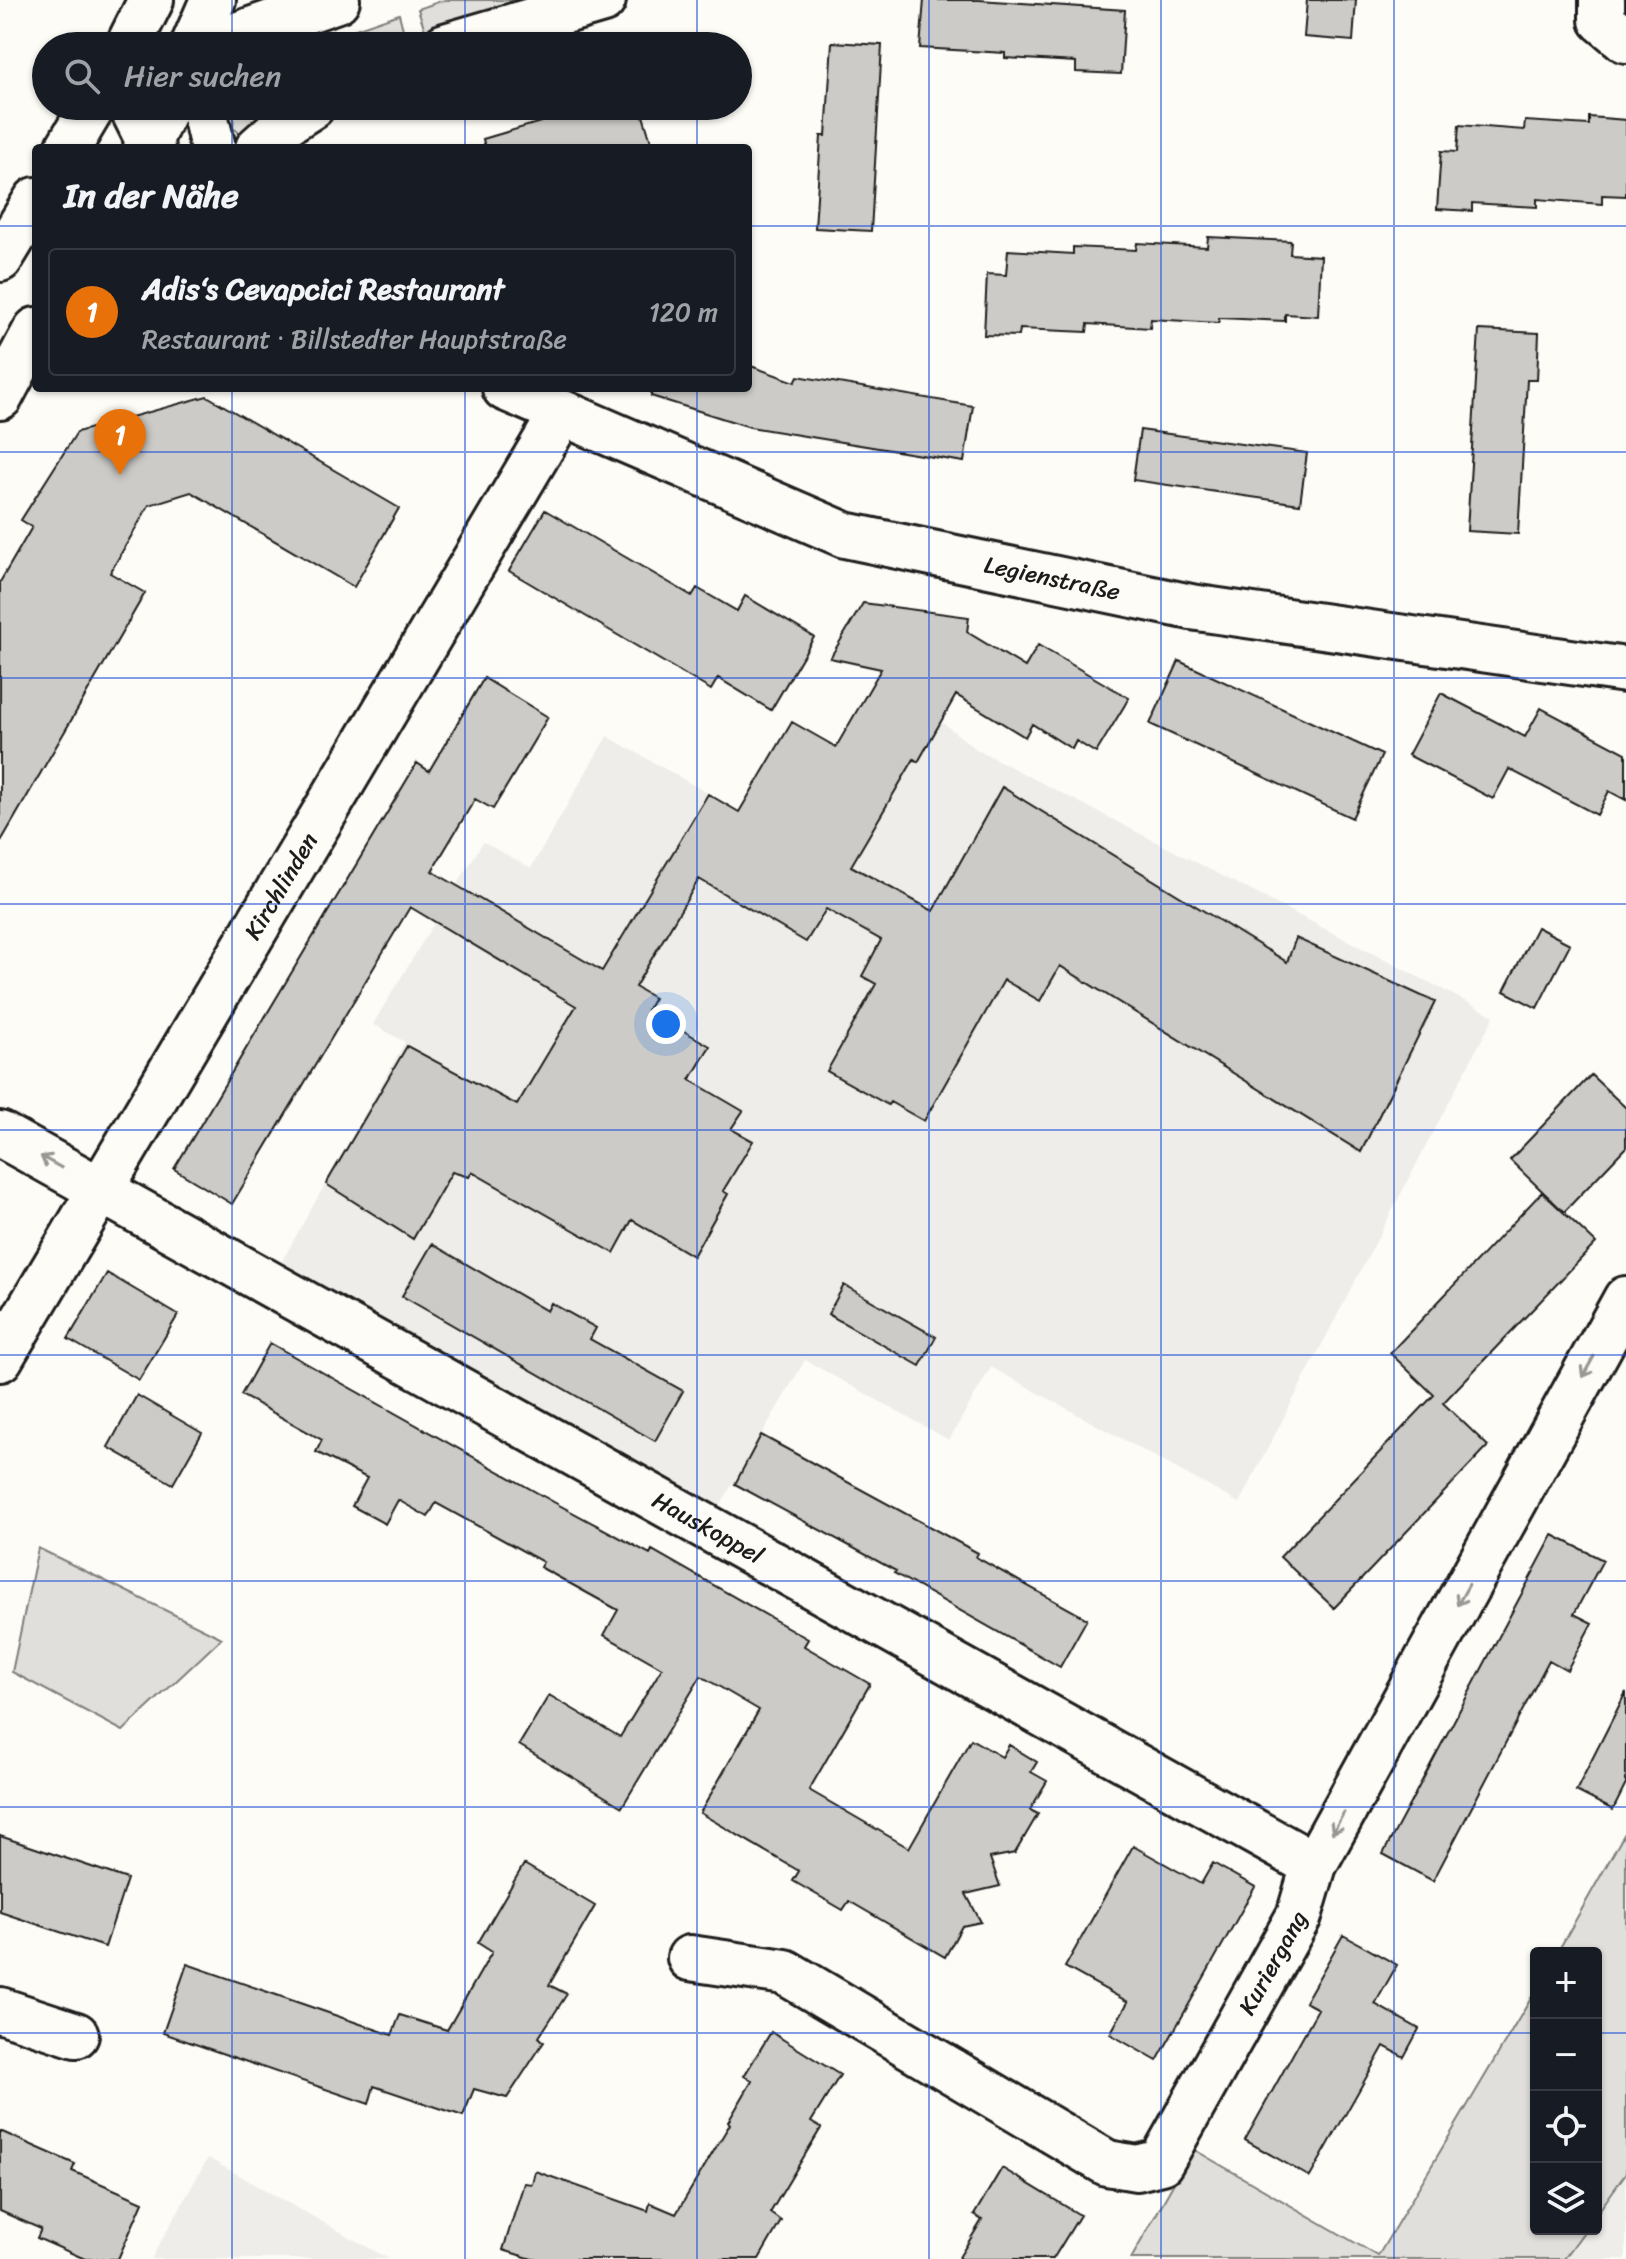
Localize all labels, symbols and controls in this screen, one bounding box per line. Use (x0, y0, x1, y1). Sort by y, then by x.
search box (32, 32, 752, 120)
text: Hier suchen (124, 49, 281, 103)
icon: search (60, 54, 104, 98)
text: In der Nähe (64, 166, 239, 226)
text: Adis‘s Cevapcici Restaurant (142, 262, 504, 316)
text: 1 (86, 289, 98, 335)
text: 120 m (649, 289, 718, 335)
text: Restaurant · Billstedter Hauptstraße (142, 316, 567, 362)
pin: 1 (94, 409, 146, 475)
street label: Legienstraße (980, 544, 1124, 613)
street label: Kirchlinden (232, 824, 329, 948)
your location (646, 1004, 686, 1044)
one-way arrow (40, 1154, 63, 1170)
one-way arrow (1580, 1355, 1596, 1378)
street label: Hauskoppel (644, 1480, 772, 1576)
one-way arrow (1455, 1583, 1471, 1606)
one-way arrow (1329, 1810, 1345, 1834)
street label: Kuriergang (1226, 1903, 1319, 2023)
map controls (1530, 1947, 1602, 2235)
button: + (1530, 1947, 1602, 2019)
button: − (1530, 2019, 1602, 2091)
button: locate (1530, 2091, 1602, 2163)
button: layers (1530, 2163, 1602, 2235)

